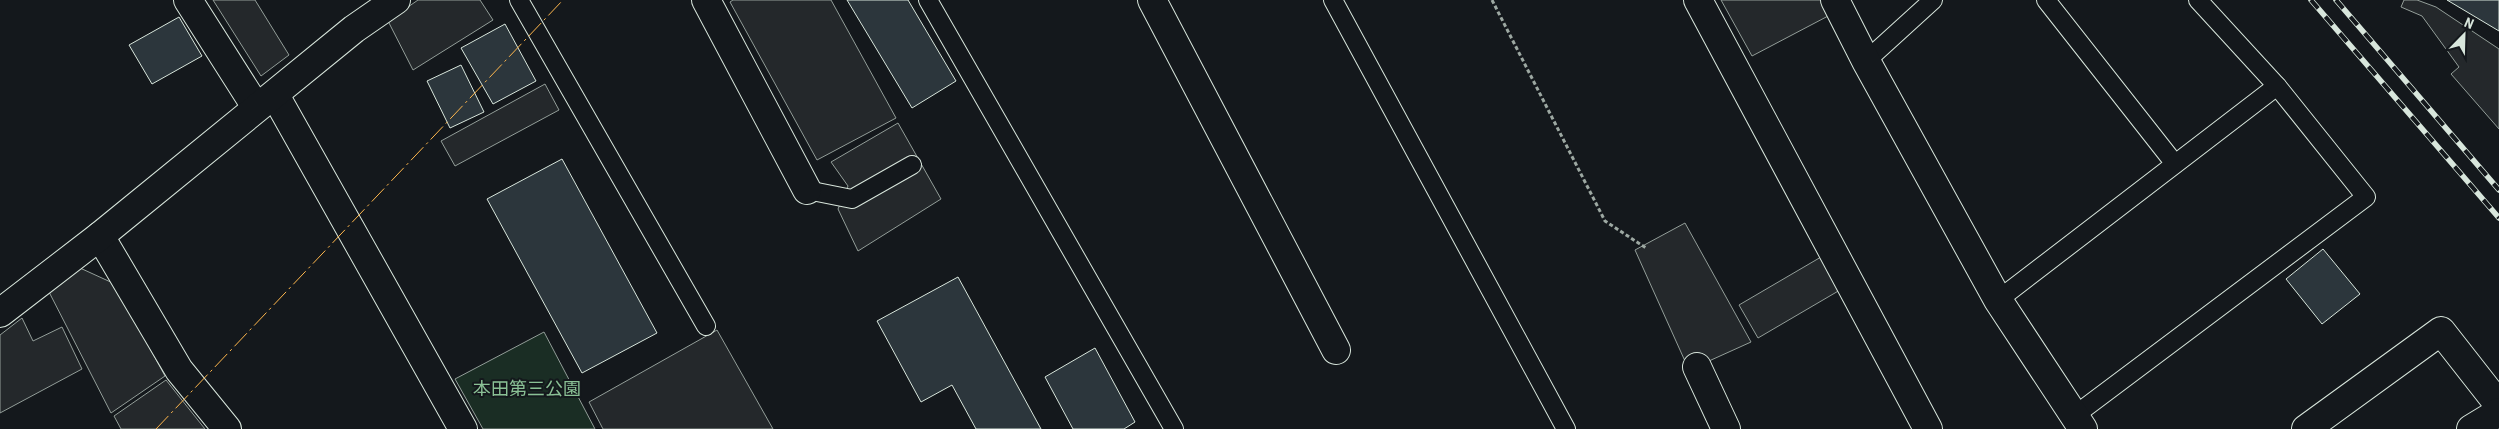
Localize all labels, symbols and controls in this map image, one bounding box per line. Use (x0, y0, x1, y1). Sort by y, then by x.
north arrow (2439, 10, 2489, 60)
text: N (2462, 14, 2476, 32)
park label: 本田第三公園 (473, 378, 581, 399)

